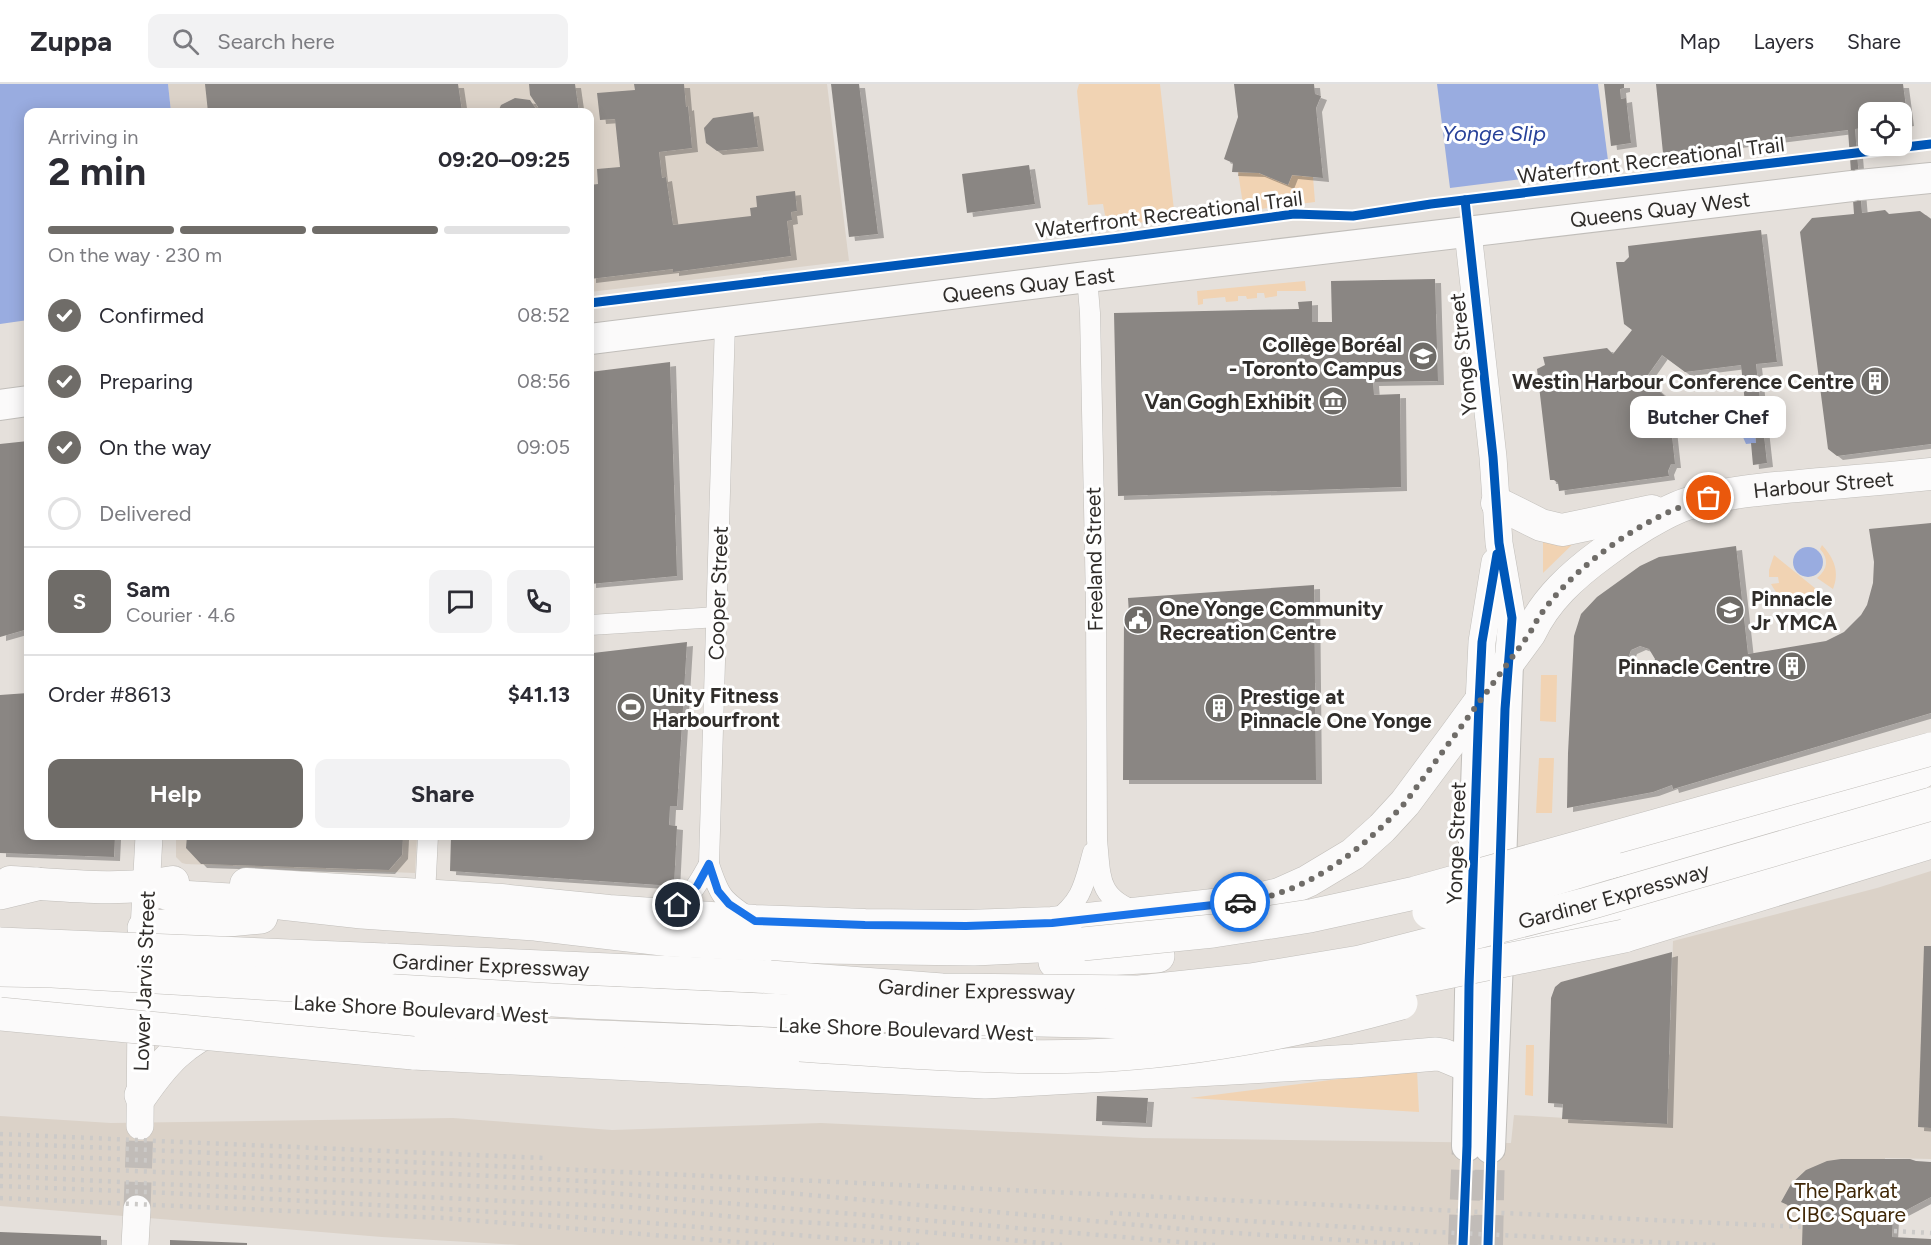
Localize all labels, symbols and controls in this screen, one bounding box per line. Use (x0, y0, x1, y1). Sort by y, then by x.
search box (148, 14, 568, 68)
text: Zuppa (30, 24, 112, 58)
icon: search (169, 25, 202, 58)
text: Search here (217, 28, 335, 55)
text: Map (1680, 29, 1720, 54)
text: Layers (1753, 29, 1814, 54)
text: Share (1847, 29, 1901, 54)
map controls (1858, 102, 1912, 156)
button: locate (1858, 102, 1912, 156)
water label: Yonge Slip (1442, 120, 1546, 147)
text: Arriving in (48, 125, 138, 149)
street label: Waterfront Recreational Trail (1516, 131, 1786, 189)
text: 09:20–09:25 (438, 146, 570, 173)
text: 2 min (48, 148, 146, 195)
street label: Waterfront Recreational Trail (1034, 185, 1304, 243)
street label: Queens Quay West (1569, 186, 1752, 232)
text: On the way · 230 m (48, 243, 222, 267)
street label: Queens Quay East (941, 261, 1116, 307)
street label: Yonge Street (1444, 291, 1482, 417)
icon: check (48, 299, 81, 332)
text: Confirmed (99, 302, 204, 329)
text: 08:52 (517, 303, 570, 327)
place label: Collège Boréal - Toronto Campus (1229, 332, 1402, 381)
school or university icon: Collège Boréal - Toronto Campus (1407, 340, 1439, 372)
icon: check (48, 365, 81, 398)
building icon: Westin Harbour Conference Centre (1859, 365, 1891, 397)
text: Preparing (99, 368, 193, 395)
text: 08:56 (517, 369, 570, 393)
place label: Westin Harbour Conference Centre (1512, 369, 1854, 394)
museum icon: Van Gogh Exhibit (1317, 385, 1349, 417)
place label: Van Gogh Exhibit (1145, 389, 1312, 414)
callout: Butcher Chef (1631, 396, 1787, 438)
text: Butcher Chef (1647, 405, 1769, 429)
icon: check (48, 431, 81, 464)
text: On the way (99, 434, 211, 461)
text: 09:05 (516, 435, 570, 459)
street label: Harbour Street (1752, 465, 1895, 503)
pin (1683, 472, 1734, 523)
icon: bag (1692, 481, 1725, 514)
street label: Freeland Street (1080, 486, 1108, 631)
text: Delivered (99, 500, 192, 527)
street label: Cooper Street (703, 525, 733, 661)
button: chat (429, 570, 492, 633)
button: phone (507, 570, 570, 633)
text: Sam (126, 576, 170, 603)
place label: Pinnacle Jr YMCA (1751, 586, 1837, 635)
text: S (73, 588, 86, 615)
school or university icon: Pinnacle Jr YMCA (1714, 594, 1746, 626)
place label: One Yonge Community Recreation Centre (1159, 596, 1384, 645)
text: Courier · 4.6 (126, 603, 235, 627)
public building icon: One Yonge Community Recreation Centre (1122, 604, 1154, 636)
building icon: Pinnacle Centre (1776, 650, 1808, 682)
place label: Pinnacle Centre (1618, 654, 1771, 679)
text: Order #8613 (48, 681, 171, 708)
text: $41.13 (508, 681, 570, 708)
place label: Unity Fitness Harbourfront (652, 683, 780, 732)
place label: Prestige at Pinnacle One Yonge (1240, 684, 1432, 733)
sports icon: Unity Fitness Harbourfront (615, 691, 647, 723)
building icon: Prestige at Pinnacle One Yonge (1203, 692, 1235, 724)
button: Help (48, 759, 303, 828)
button: Share (315, 759, 570, 828)
street label: Yonge Street (1441, 781, 1471, 905)
street label: Gardiner Expressway (1516, 857, 1712, 934)
courier (1210, 872, 1270, 932)
pin (652, 879, 703, 930)
icon: car (1224, 886, 1257, 919)
icon: home (661, 888, 694, 921)
street label: Lower Jarvis Street (128, 890, 160, 1072)
street label: Gardiner Expressway (392, 948, 590, 982)
street label: Gardiner Expressway (877, 973, 1075, 1004)
street label: Lake Shore Boulevard West (293, 990, 549, 1028)
street label: Lake Shore Boulevard West (778, 1012, 1034, 1046)
park label: The Park at CIBC Square (1786, 1178, 1906, 1227)

